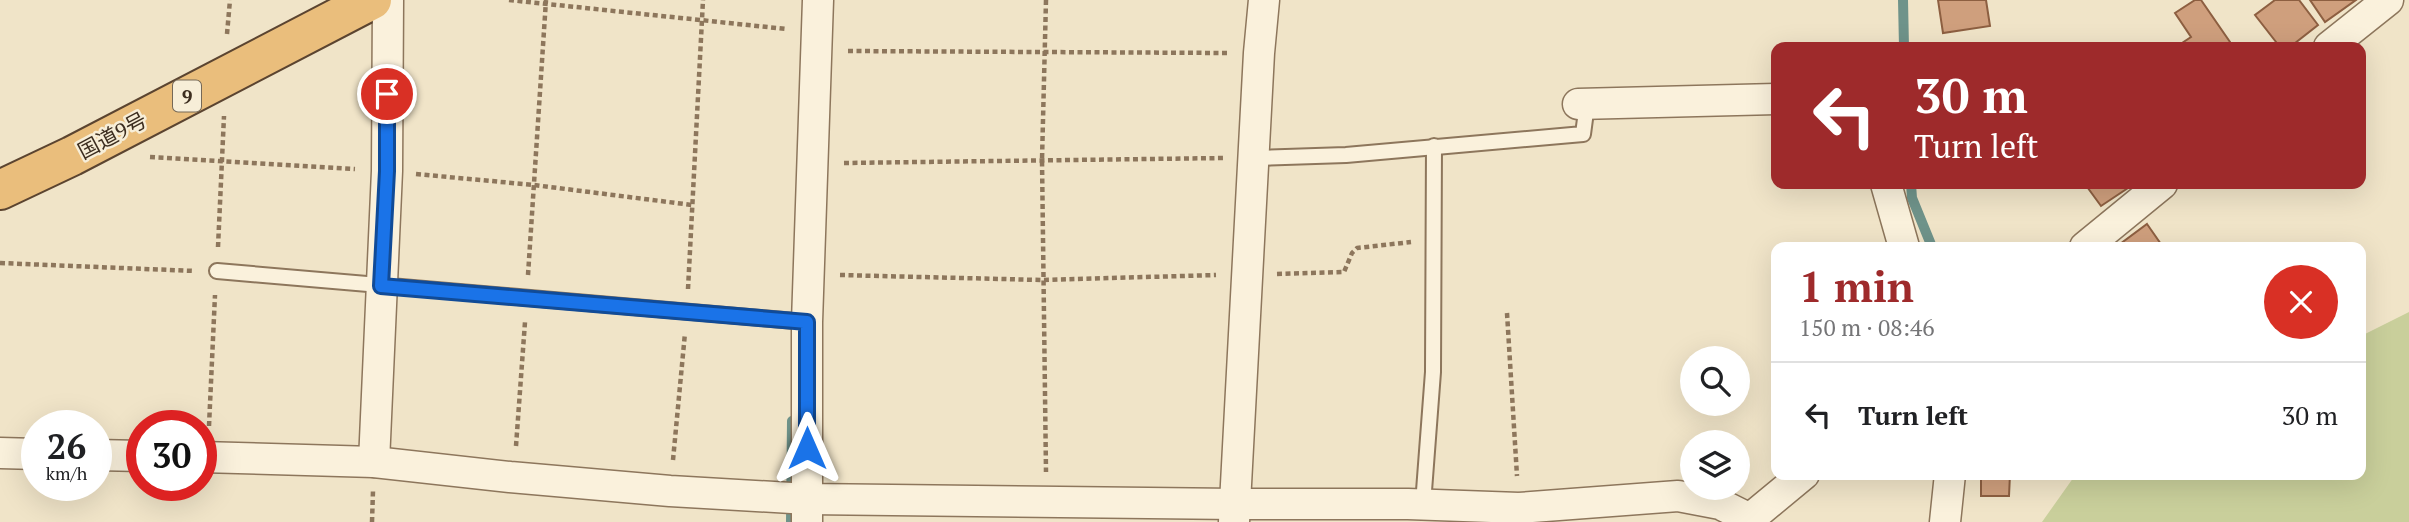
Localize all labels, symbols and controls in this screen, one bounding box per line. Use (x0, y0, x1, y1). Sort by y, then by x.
text: 30 m (1914, 62, 2028, 127)
pin (357, 64, 417, 124)
icon: left (1799, 70, 1890, 161)
icon: arrive (368, 75, 406, 113)
road number: 9 (173, 80, 201, 111)
street label: 国道9号 (73, 105, 151, 165)
text: Turn left (1914, 125, 2038, 167)
text: 1 min (1799, 258, 1914, 314)
button: close (2264, 265, 2338, 339)
text: 150 m · 08:46 (1799, 312, 1934, 343)
map controls (1680, 346, 1750, 500)
button: search (1680, 346, 1750, 416)
icon: left (1799, 396, 1837, 434)
text: Turn left (1858, 398, 1968, 432)
text: 30 m (2282, 398, 2338, 432)
speed limit sign: 30 (126, 410, 217, 501)
position arrow (770, 411, 844, 485)
text: 26 (47, 423, 86, 469)
button: layers (1680, 430, 1750, 500)
text: km/h (46, 461, 87, 485)

